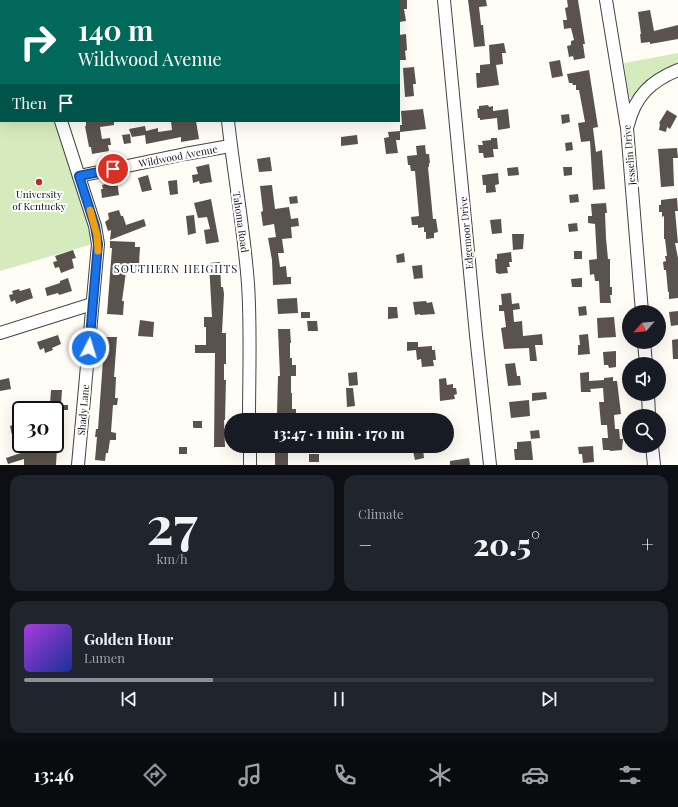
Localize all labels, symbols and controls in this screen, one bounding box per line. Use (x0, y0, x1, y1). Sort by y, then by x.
text: 140 m (78, 11, 153, 48)
icon: right (12, 16, 64, 68)
text: Wildwood Avenue (78, 47, 222, 71)
icon: arrive (55, 92, 77, 114)
text: Then (12, 93, 47, 113)
street label: Jesselin Drive (619, 124, 639, 187)
street label: Wildwood Avenue (136, 142, 219, 171)
pin (96, 152, 130, 186)
icon: arrive (102, 158, 124, 180)
marker: University of Kentucky (34, 177, 44, 187)
place label: University of Kentucky (12, 187, 66, 213)
street label: Tahoma Road (230, 191, 252, 254)
street label: Edgemoor Drive (456, 196, 476, 270)
district label: SOUTHERN HEIGHTS (114, 261, 238, 276)
north arrow (622, 305, 666, 349)
map controls (622, 305, 666, 453)
position arrow (68, 327, 110, 369)
button: sound (622, 357, 666, 401)
street label: Shady Lane (74, 384, 92, 436)
speed limit sign: 30 (12, 401, 64, 453)
button: search (622, 409, 666, 453)
text: 13:47 · 1 min · 170 m (273, 423, 405, 443)
text: 27 (147, 489, 197, 558)
text: Climate (358, 505, 404, 522)
text: 20.5° (473, 524, 540, 564)
text: − (358, 529, 372, 559)
text: + (641, 529, 654, 559)
text: km/h (156, 550, 188, 567)
text: Golden Hour (84, 629, 173, 649)
text: Lumen (84, 649, 125, 666)
icon: previous (118, 688, 140, 710)
icon: pause (328, 688, 350, 710)
icon: next (538, 688, 560, 710)
icon: directions (141, 761, 169, 789)
icon: music (236, 761, 264, 789)
icon: phone (331, 761, 359, 789)
icon: climate (426, 761, 454, 789)
icon: car (521, 761, 549, 789)
icon: filters (616, 761, 644, 789)
text: 13:46 (34, 763, 74, 787)

